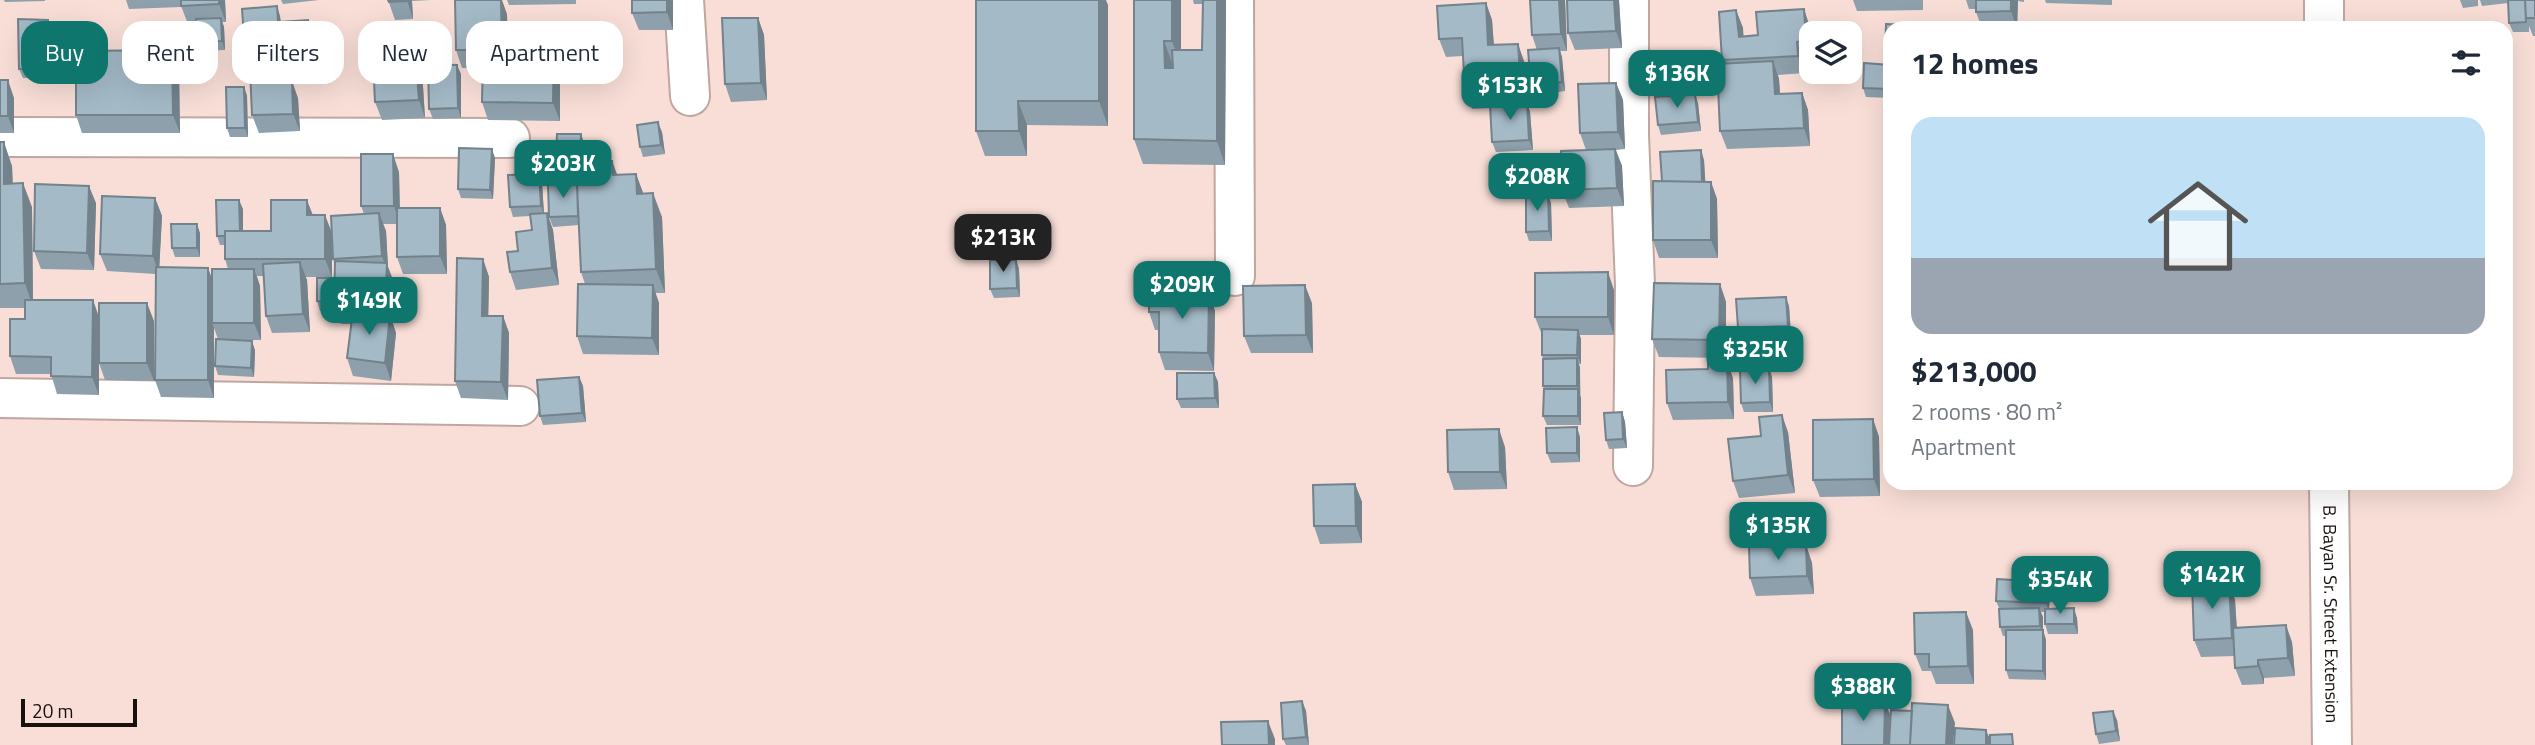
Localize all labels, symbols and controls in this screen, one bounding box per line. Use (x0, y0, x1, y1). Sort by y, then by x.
chip: Buy (21, 21, 108, 84)
chip: Rent (122, 21, 218, 84)
chip: Filters (232, 21, 344, 84)
chip: New (358, 21, 452, 84)
chip: Apartment (466, 21, 623, 84)
map controls (1799, 21, 1862, 84)
button: layers (1799, 21, 1862, 84)
text: 12 homes (1911, 40, 2038, 86)
icon: filters (2447, 44, 2485, 82)
pin: $136K (1628, 50, 1726, 110)
text: $136K (1644, 55, 1710, 90)
pin: $153K (1461, 62, 1559, 122)
text: $153K (1477, 67, 1543, 102)
pin: $203K (514, 140, 612, 200)
text: $203K (530, 145, 596, 180)
pin: $208K (1488, 154, 1586, 213)
text: $208K (1504, 158, 1570, 193)
icon: home (2135, 163, 2261, 289)
pin: $213K (954, 215, 1052, 274)
text: $213K (970, 219, 1036, 254)
pin: $209K (1133, 262, 1231, 321)
text: $209K (1149, 266, 1215, 301)
pin: $149K (320, 278, 418, 337)
text: $149K (336, 282, 402, 317)
pin: $325K (1706, 326, 1804, 386)
text: $325K (1722, 331, 1788, 366)
text: $213,000 (1911, 348, 2037, 394)
text: 2 rooms · 80 m² (1911, 394, 2062, 429)
text: Apartment (1911, 429, 2016, 464)
pin: $135K (1729, 503, 1827, 562)
street label: B. Bayan Sr. Street Extension (2316, 505, 2346, 723)
text: $135K (1745, 507, 1811, 542)
pin: $142K (2163, 552, 2261, 611)
pin: $354K (2011, 556, 2109, 616)
text: $142K (2179, 556, 2245, 591)
text: $354K (2027, 561, 2093, 596)
pin: $388K (1814, 664, 1912, 723)
text: $388K (1830, 668, 1896, 703)
scale bar (21, 696, 136, 728)
text: 20 m (32, 696, 73, 725)

